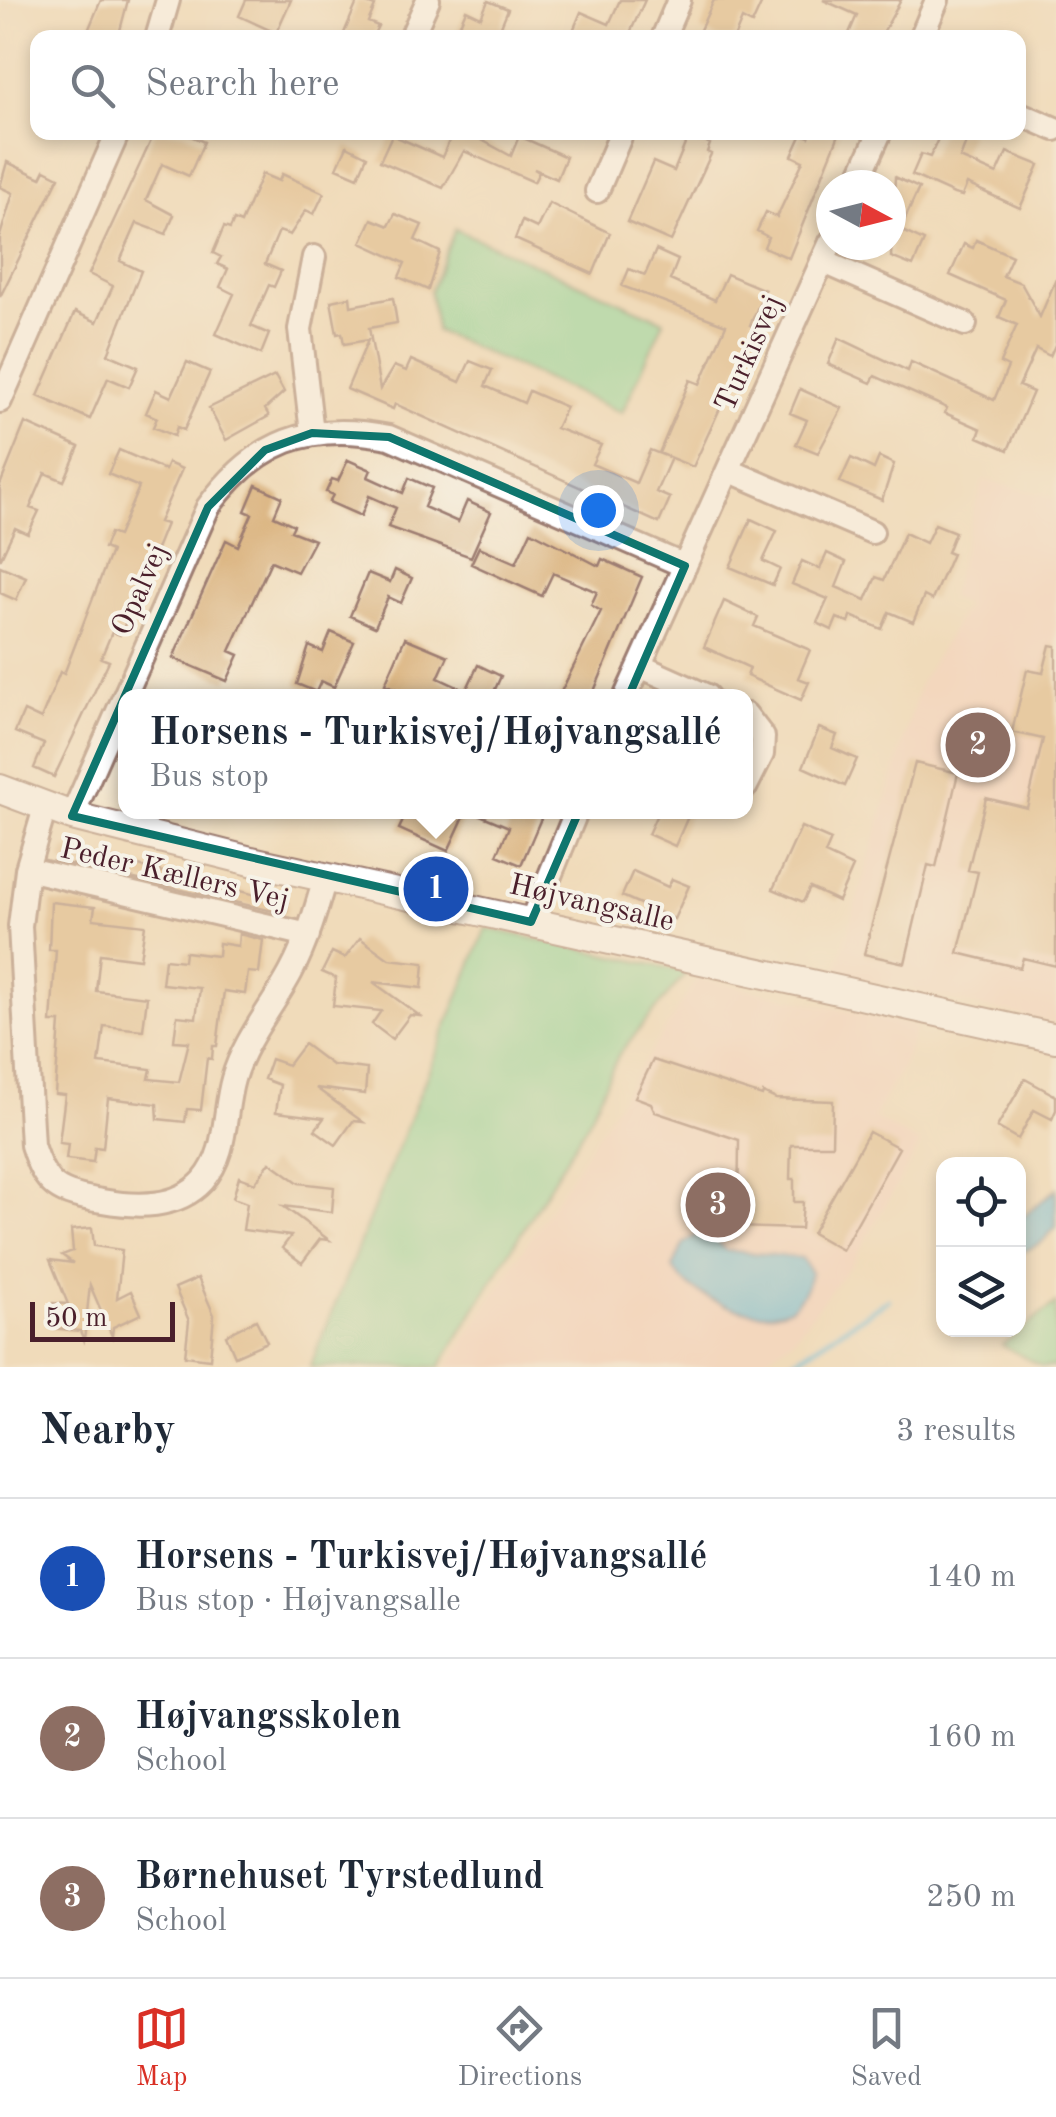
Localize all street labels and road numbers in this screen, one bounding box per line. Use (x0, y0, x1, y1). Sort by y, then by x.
street label: Turkisvej (711, 291, 789, 417)
street label: Opalvej (107, 539, 174, 640)
street label: Peder Kællers Vej (57, 834, 292, 916)
street label: Højvangsalle (506, 870, 677, 937)

